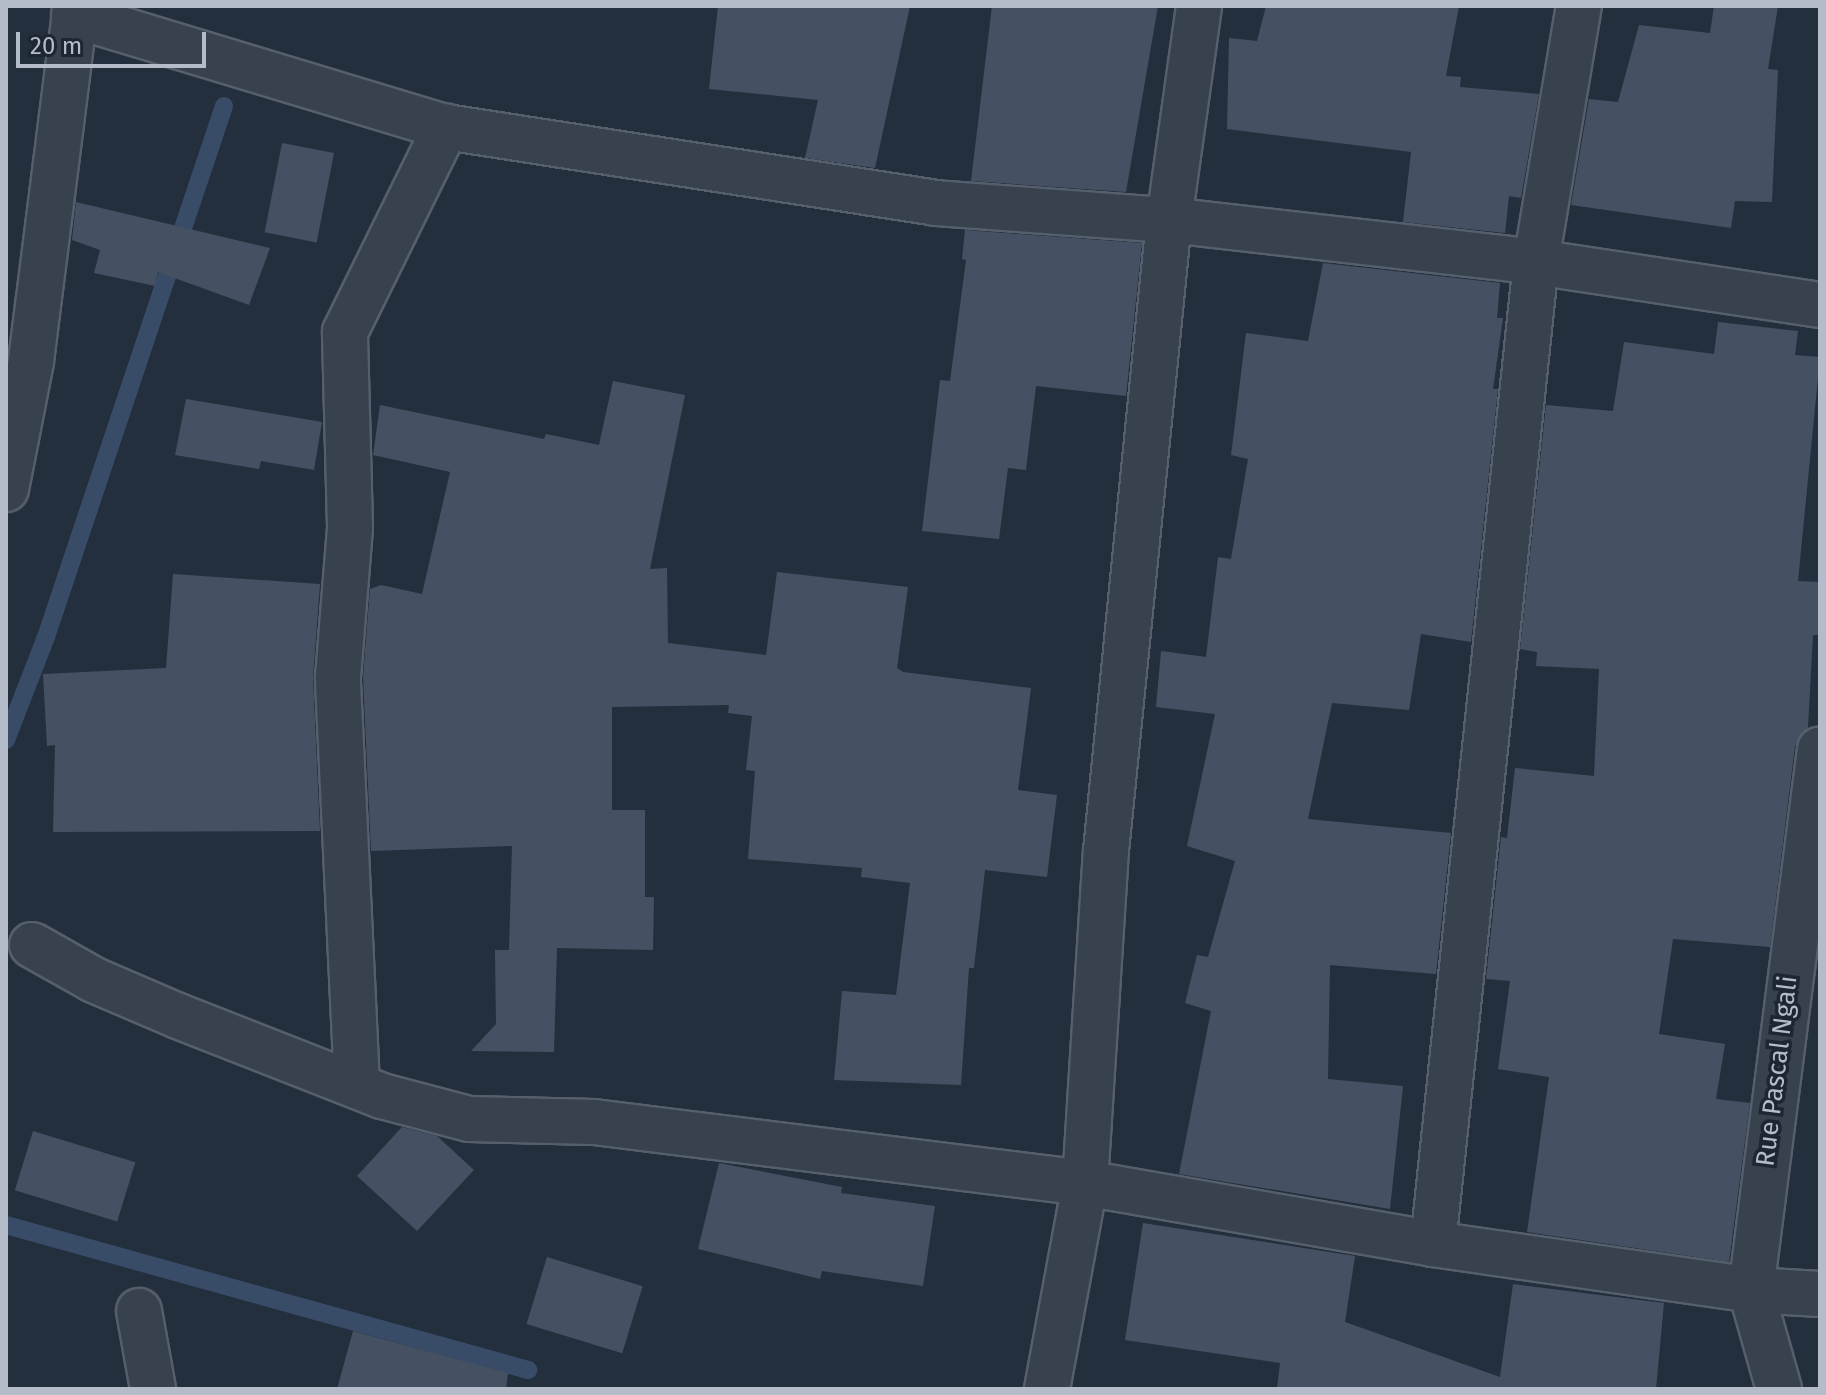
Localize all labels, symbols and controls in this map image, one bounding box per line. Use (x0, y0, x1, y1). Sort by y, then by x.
scale bar (20, 16, 210, 66)
text: 20 m (30, 32, 82, 60)
street label: Rue Pascal Ngali (1750, 974, 1804, 1168)

